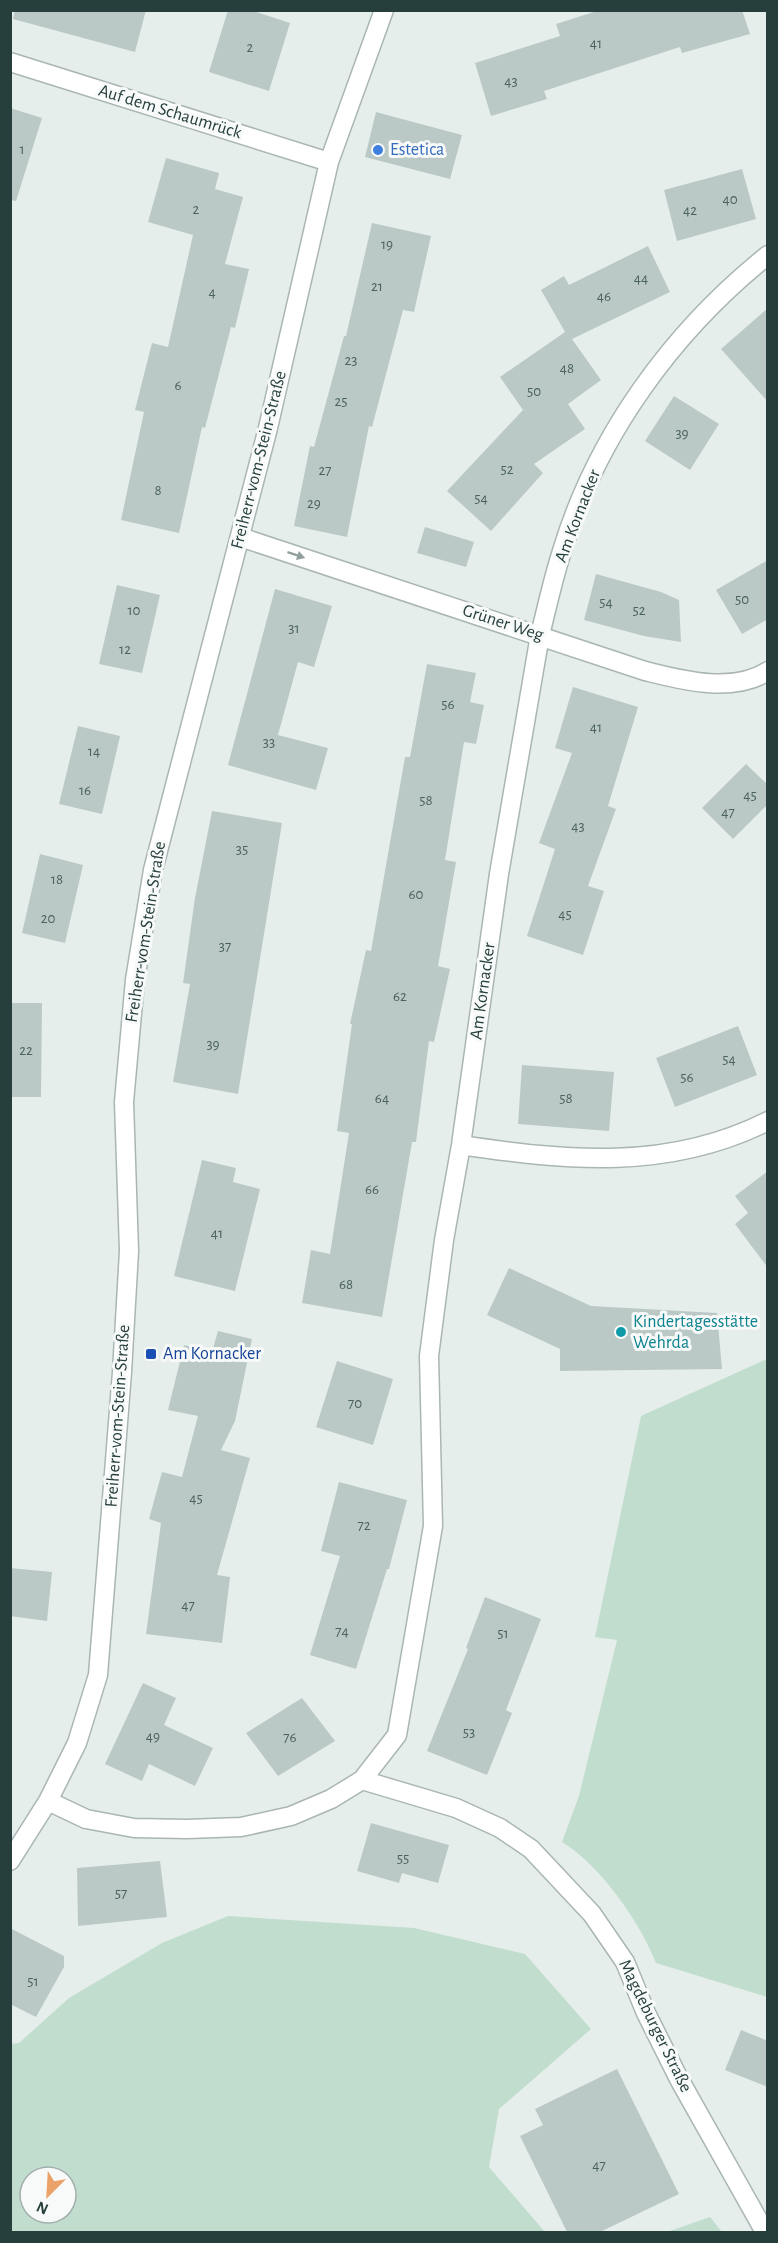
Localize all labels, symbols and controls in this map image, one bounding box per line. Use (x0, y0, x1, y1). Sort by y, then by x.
house number: 41 (590, 36, 602, 51)
house number: 2 (247, 40, 254, 55)
house number: 43 (504, 74, 518, 89)
street label: Auf dem Schaumrück (96, 82, 244, 143)
place label: Estetica (390, 141, 444, 159)
house number: 1 (19, 142, 25, 157)
marker: Estetica (371, 143, 385, 157)
house number: 40 (722, 192, 738, 207)
house number: 2 (193, 202, 200, 217)
house number: 42 (683, 203, 697, 218)
house number: 19 (381, 237, 393, 252)
house number: 44 (634, 271, 648, 286)
house number: 21 (371, 279, 383, 294)
house number: 4 (208, 285, 216, 300)
house number: 46 (597, 289, 611, 304)
house number: 23 (344, 353, 358, 368)
house number: 48 (560, 361, 574, 376)
street label: Freiherr-vom-Stein-Straße (228, 369, 290, 551)
house number: 6 (174, 378, 182, 393)
house number: 50 (527, 384, 541, 399)
house number: 25 (334, 394, 348, 409)
house number: 39 (675, 426, 689, 441)
house number: 52 (500, 462, 514, 477)
house number: 27 (318, 463, 332, 478)
street label: Am Kornacker (552, 467, 604, 565)
house number: 8 (154, 483, 162, 498)
house number: 54 (474, 491, 488, 506)
house number: 29 (307, 496, 321, 511)
one-way arrow (287, 550, 305, 560)
house number: 50 (735, 592, 749, 607)
house number: 54 (599, 595, 613, 610)
street label: Grüner Weg (460, 601, 546, 645)
house number: 10 (127, 603, 141, 618)
house number: 52 (632, 603, 646, 618)
house number: 31 (288, 621, 300, 636)
house number: 12 (119, 642, 131, 657)
house number: 56 (441, 697, 455, 712)
house number: 41 (590, 720, 602, 735)
house number: 33 (263, 735, 275, 750)
house number: 14 (88, 744, 100, 759)
house number: 16 (79, 783, 91, 798)
house number: 45 (743, 788, 757, 803)
house number: 58 (419, 793, 433, 808)
house number: 47 (721, 805, 735, 820)
house number: 43 (571, 819, 585, 834)
street label: Freiherr-vom-Stein-Straße (123, 840, 169, 1024)
house number: 35 (236, 842, 248, 857)
house number: 18 (51, 872, 63, 887)
house number: 60 (409, 887, 424, 902)
house number: 45 (558, 907, 572, 922)
house number: 20 (41, 911, 55, 926)
house number: 37 (219, 939, 231, 954)
street label: Am Kornacker (467, 941, 499, 1041)
house number: 62 (393, 989, 407, 1004)
house number: 39 (206, 1037, 220, 1052)
house number: 22 (19, 1043, 33, 1058)
house number: 54 (722, 1052, 736, 1067)
house number: 56 (680, 1070, 694, 1085)
house number: 64 (375, 1091, 389, 1106)
house number: 58 (559, 1091, 573, 1106)
house number: 66 (365, 1182, 379, 1197)
house number: 41 (211, 1226, 223, 1241)
house number: 68 (339, 1277, 353, 1292)
place label: Kindertagesstätte Wehrda (633, 1313, 758, 1352)
street label: Freiherr-vom-Stein-Straße (103, 1324, 133, 1508)
marker: Kindertagesstätte Wehrda (614, 1325, 628, 1339)
place label: Am Kornacker (163, 1345, 261, 1363)
marker: Am Kornacker (144, 1347, 158, 1361)
house number: 70 (348, 1396, 362, 1411)
house number: 45 (189, 1491, 203, 1506)
house number: 72 (357, 1518, 371, 1533)
house number: 47 (181, 1598, 195, 1613)
house number: 74 (335, 1624, 349, 1639)
house number: 51 (497, 1626, 509, 1641)
house number: 53 (463, 1725, 475, 1740)
house number: 49 (146, 1729, 160, 1744)
house number: 76 (283, 1730, 297, 1745)
house number: 55 (397, 1851, 409, 1866)
house number: 57 (115, 1886, 127, 1901)
street label: Magdeburger Straße (615, 1957, 695, 2095)
house number: 51 (27, 1974, 39, 1989)
house number: 47 (592, 2158, 606, 2173)
north arrow (18, 2165, 78, 2225)
text: N (34, 2198, 51, 2217)

